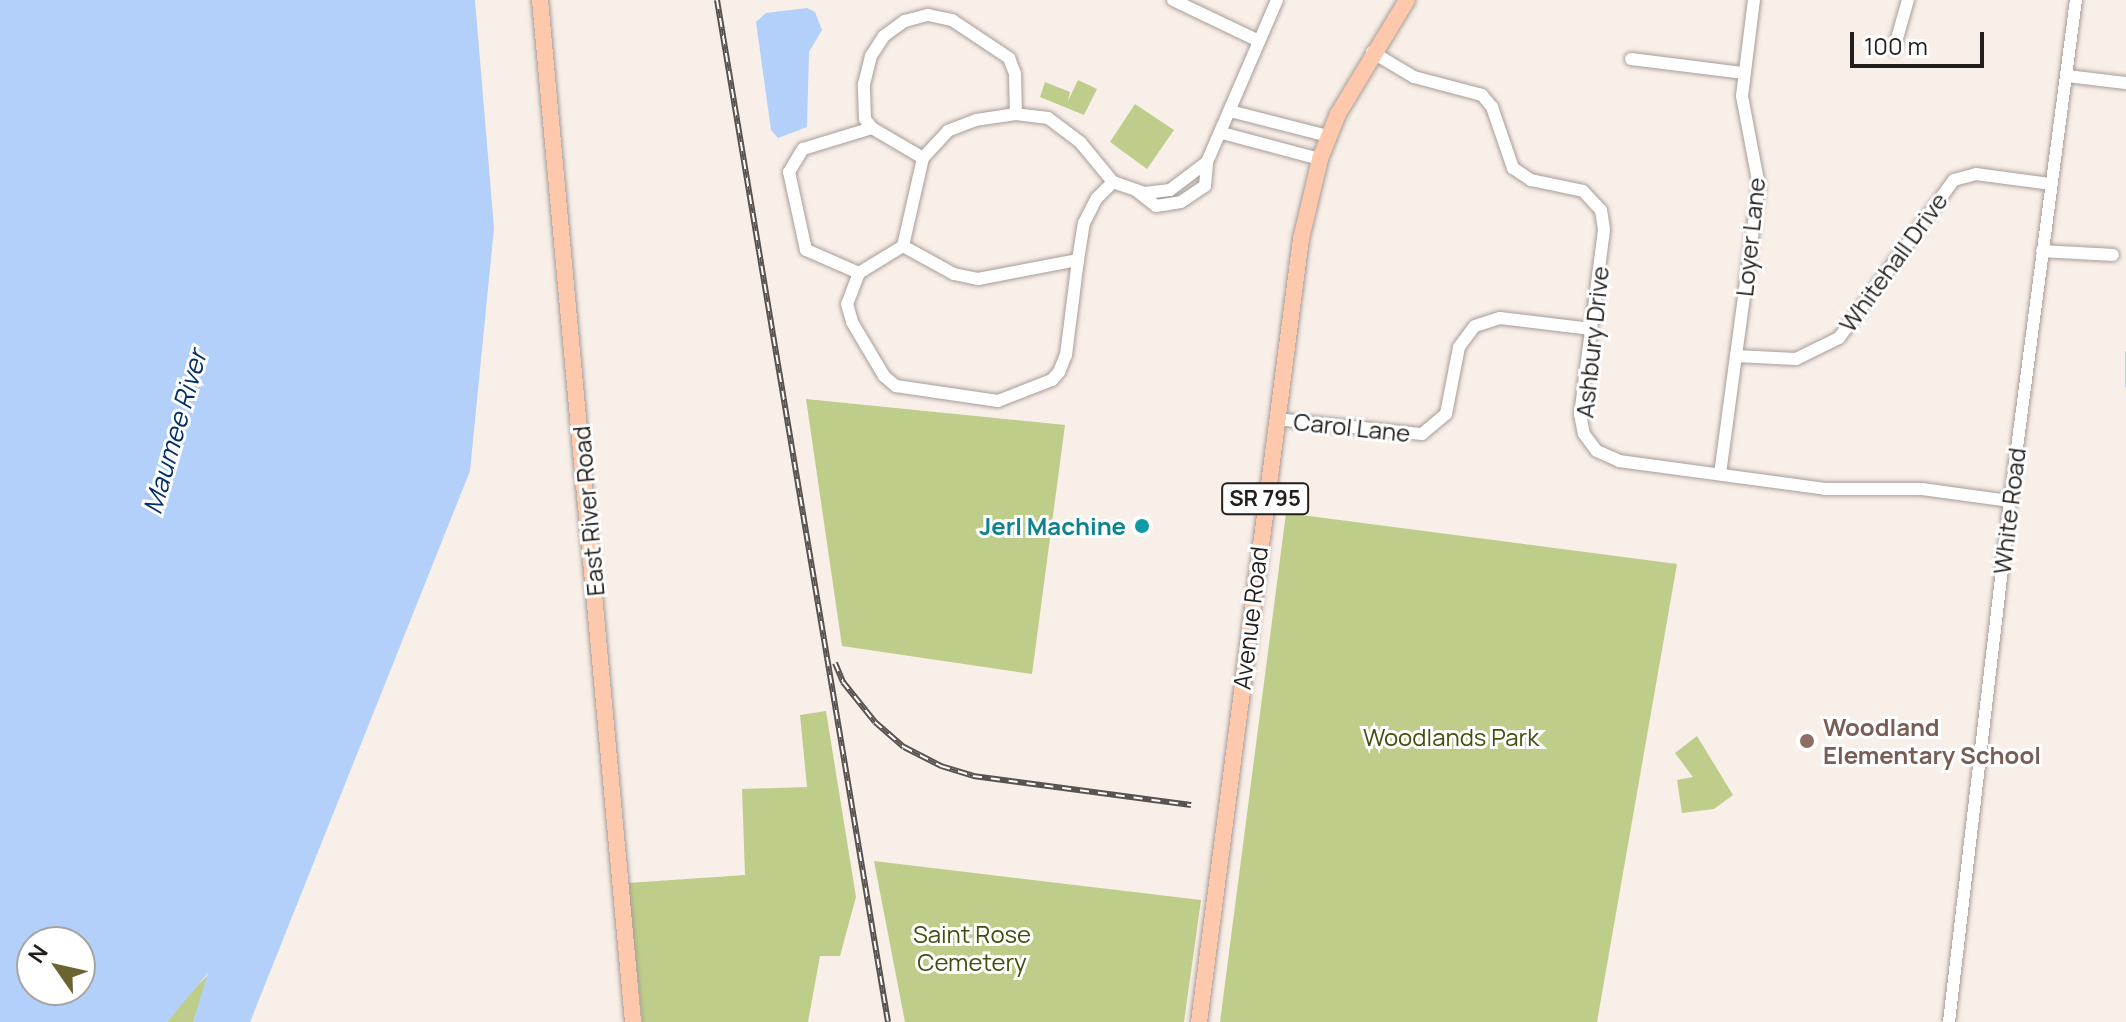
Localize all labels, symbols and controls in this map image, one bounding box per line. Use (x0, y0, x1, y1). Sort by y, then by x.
scale bar (1854, 16, 1988, 66)
text: 100 m (1864, 29, 1928, 62)
street label: Loyer Lane (1729, 176, 1771, 298)
street label: Whitehall Drive (1833, 187, 1953, 337)
street label: Ashbury Drive (1570, 265, 1614, 419)
water label: Maumee River (137, 346, 213, 518)
street label: Carol Lane (1292, 407, 1412, 447)
street label: East River Road (566, 425, 610, 597)
street label: White Road (1987, 446, 2031, 576)
road number: SR 795 (1221, 481, 1309, 517)
place label: Jerl Machine (979, 512, 1126, 540)
marker: Jerl Machine (1133, 517, 1151, 535)
street label: Avenue Road (1227, 545, 1273, 691)
place label: Woodland Elementary School (1823, 713, 2041, 769)
park label: Woodlands Park (1363, 723, 1539, 751)
marker: Woodland Elementary School (1798, 732, 1816, 750)
park label: Saint Rose Cemetery (913, 920, 1031, 976)
north arrow (16, 926, 96, 1006)
text: N (21, 939, 55, 969)

